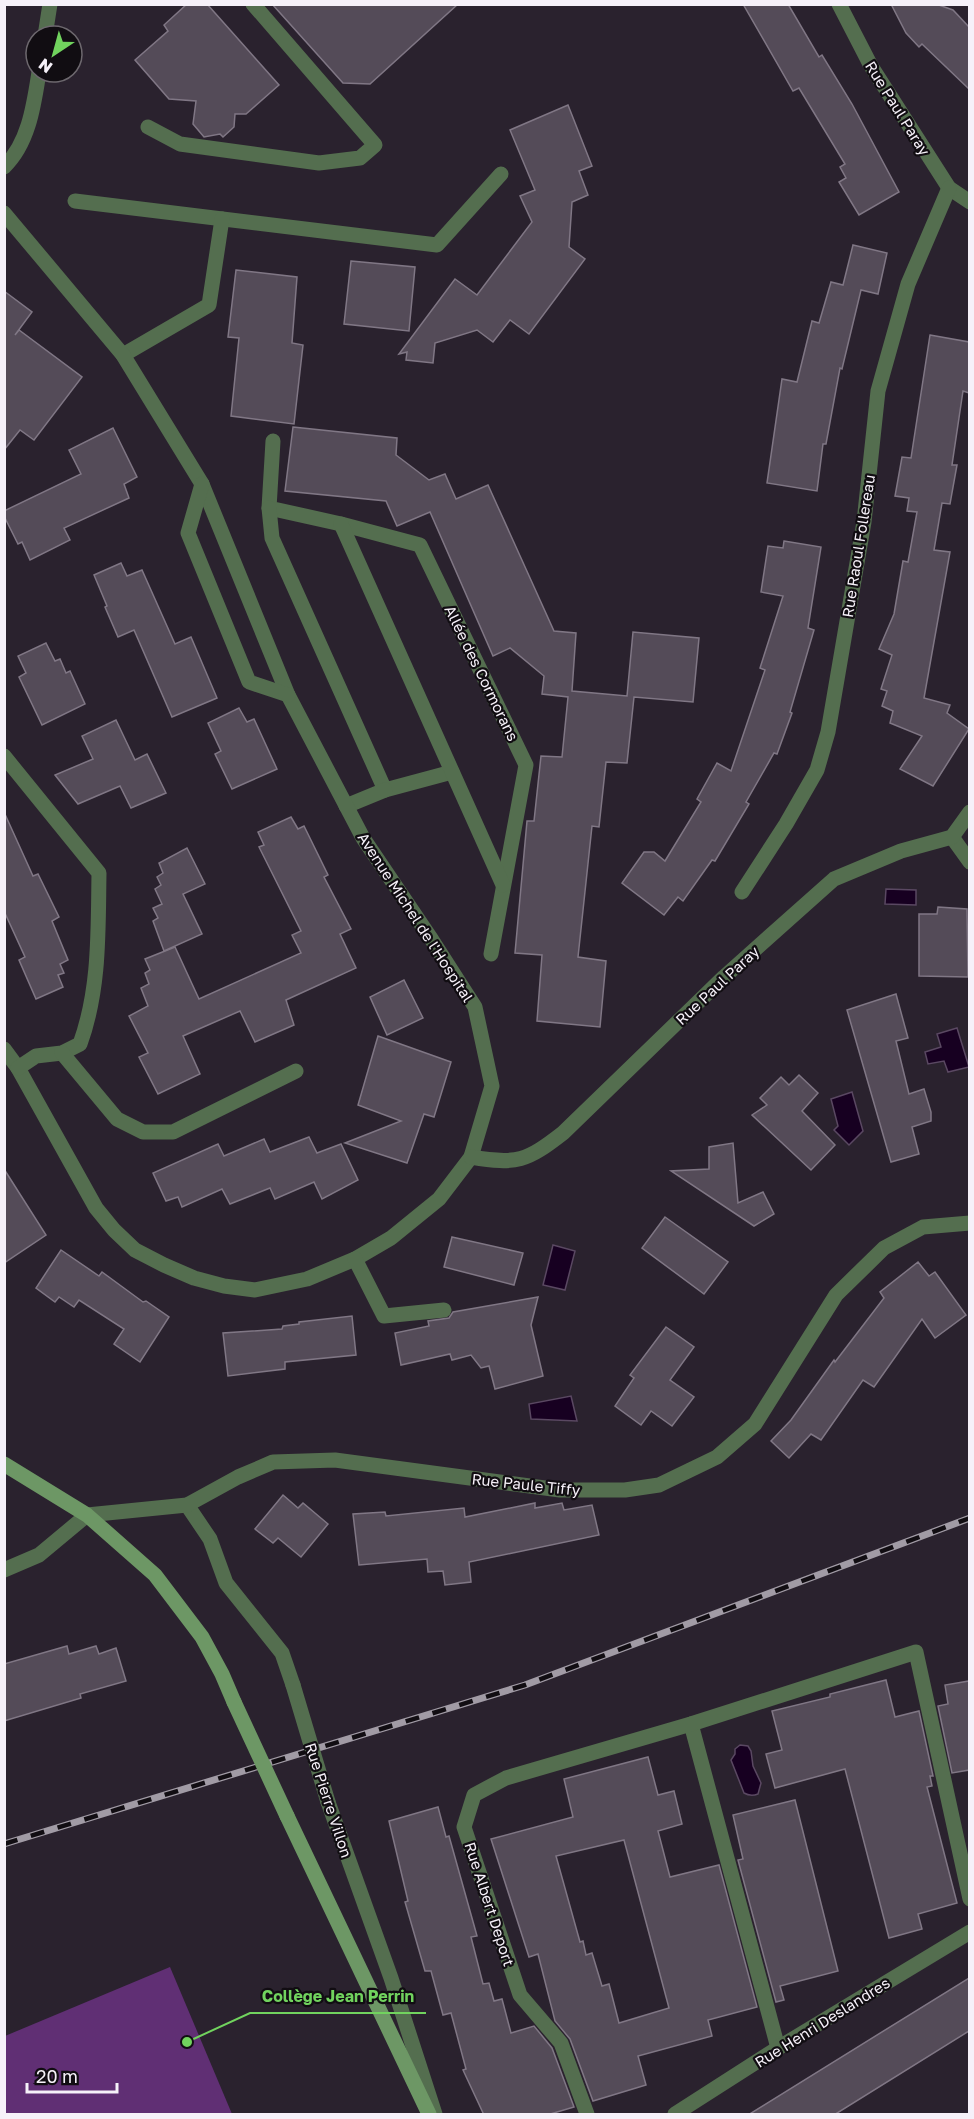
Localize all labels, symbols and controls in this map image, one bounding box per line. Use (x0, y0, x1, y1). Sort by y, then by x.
north arrow (24, 24, 84, 84)
text: N (34, 54, 56, 78)
street label: Rue Paul Paray (862, 58, 934, 159)
street label: Rue Raoul Follereau (838, 473, 878, 619)
street label: Allée des Cormorans (441, 602, 523, 744)
street label: Avenue Michel de l'Hospital (354, 829, 478, 1005)
street label: Rue Paul Paray (672, 941, 763, 1028)
street label: Rue Paule Tiffy (471, 1469, 582, 1499)
street label: Rue Pierre Villon (302, 1740, 356, 1860)
street label: Rue Albert Deport (461, 1840, 519, 1968)
street label: Rue Henri Deslandres (751, 1973, 893, 2071)
callout: Collège Jean Perrin (250, 1979, 426, 2013)
text: Collège Jean Perrin (262, 1986, 414, 2006)
scale bar (27, 2056, 117, 2094)
text: 20 m (36, 2065, 78, 2087)

